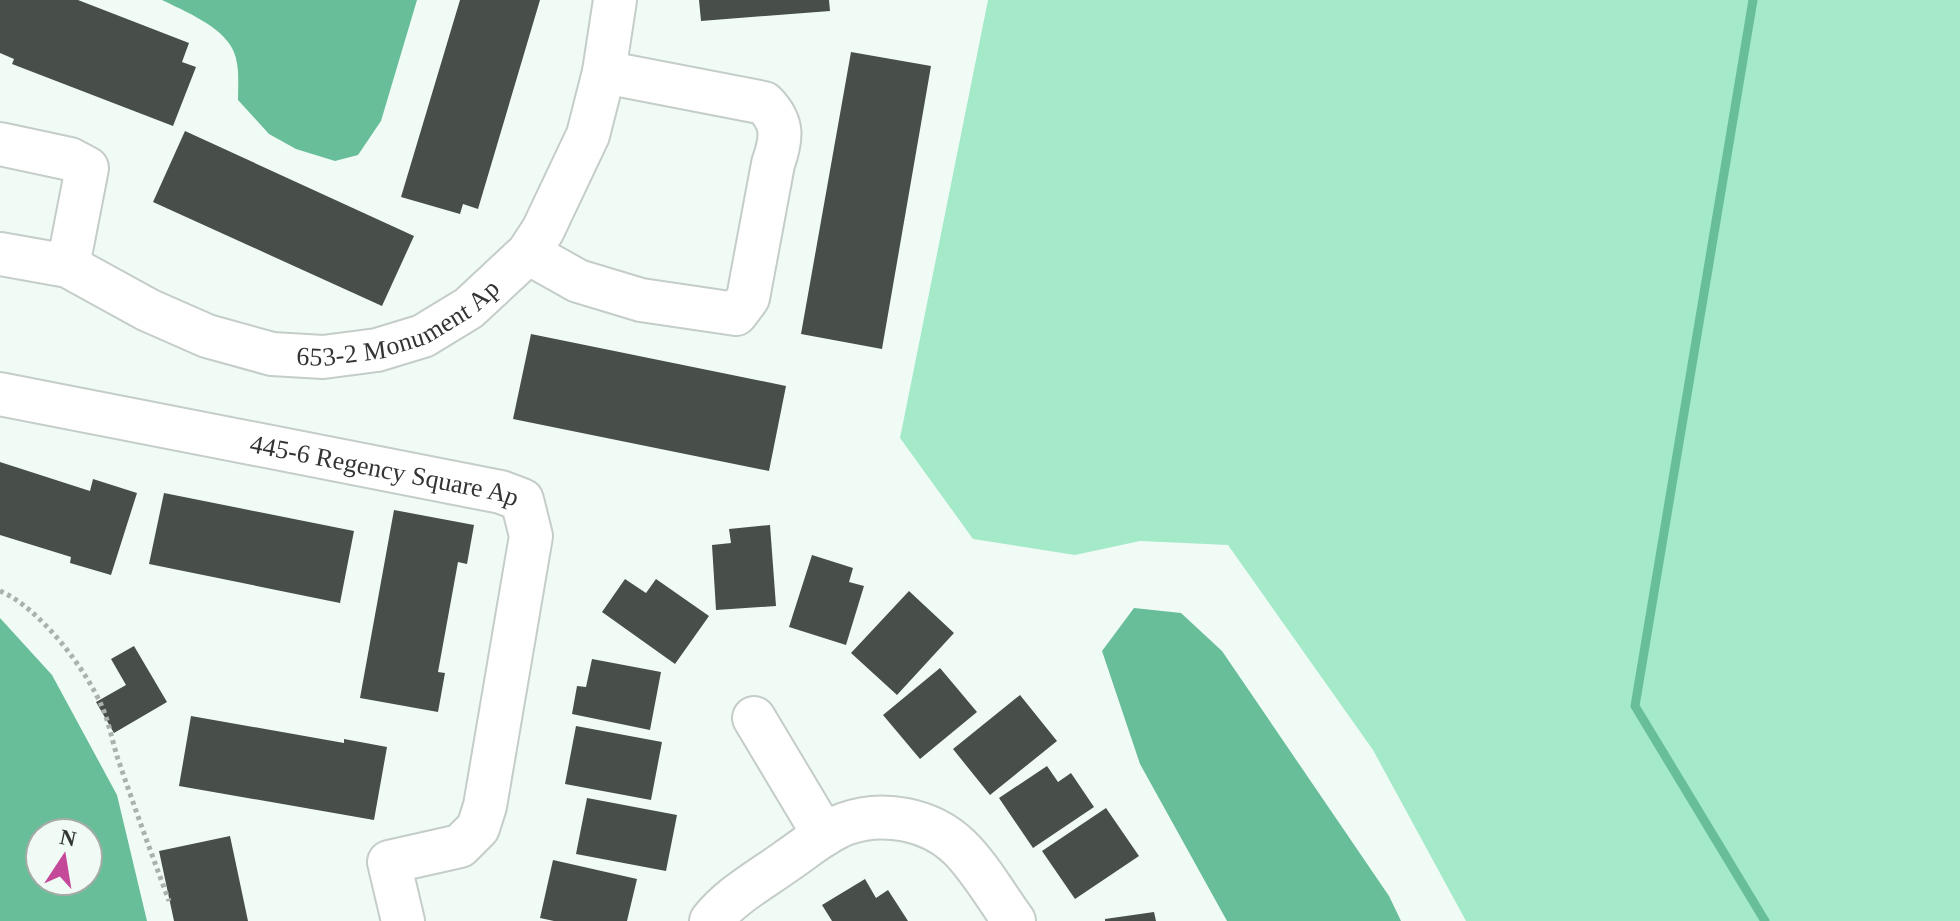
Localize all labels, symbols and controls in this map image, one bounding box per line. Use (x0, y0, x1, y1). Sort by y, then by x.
street label: 653-2 Monument Ap (296, 274, 505, 372)
street label: 445-6 Regency Square Ap (248, 429, 523, 513)
north arrow (24, 817, 104, 897)
text: N (58, 824, 79, 852)

